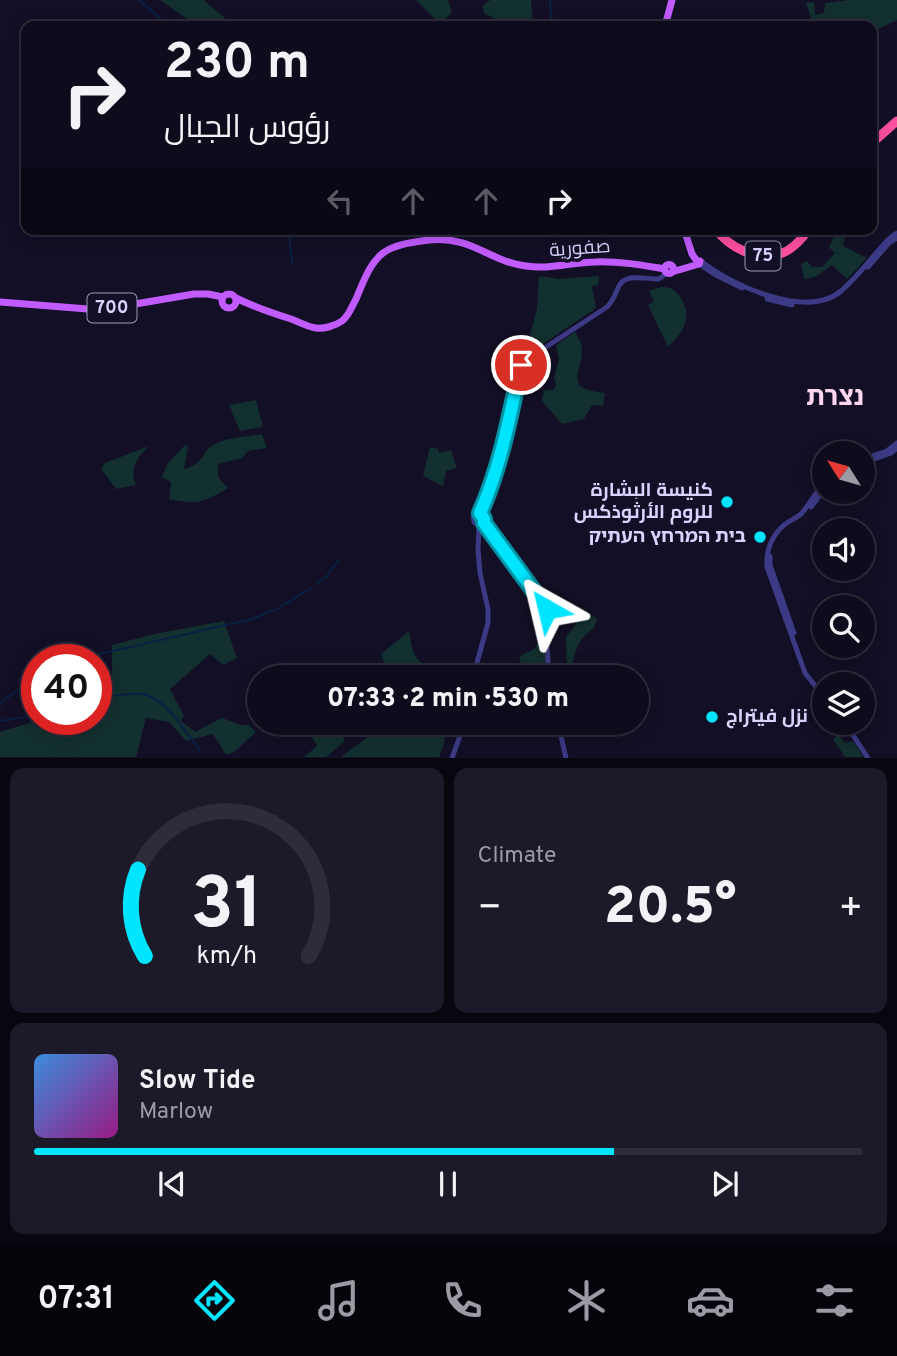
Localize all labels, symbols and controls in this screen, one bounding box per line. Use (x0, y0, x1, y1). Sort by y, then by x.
text: 230 m (164, 34, 310, 96)
icon: right (49, 49, 140, 140)
text: رؤوس الجبال (164, 109, 330, 149)
icon: left (321, 182, 359, 220)
icon: ahead (394, 182, 432, 220)
icon: ahead (467, 182, 505, 220)
icon: right (540, 182, 578, 220)
street label: صفورية (549, 235, 611, 263)
road number: 75 (746, 242, 780, 270)
road number: 700 (88, 294, 136, 322)
pin (491, 335, 551, 395)
icon: arrive (502, 346, 540, 384)
district label: נצרת (806, 382, 864, 415)
north arrow (812, 441, 875, 504)
map controls (812, 441, 875, 735)
place label: كنيسة البشارة للروم الأرثوذكس (574, 479, 713, 525)
marker: كنيسة البشارة للروم الأرثوذكس (719, 494, 735, 510)
button: sound (812, 518, 875, 581)
place label: בית המרחץ העתיק (589, 525, 746, 549)
marker: בית המרחץ העתיק (752, 529, 768, 545)
position arrow (510, 572, 584, 646)
button: search (812, 595, 875, 658)
speed limit sign: 40 (21, 644, 112, 735)
button: layers (812, 672, 875, 735)
text: 07:33 · 2 min · 530 m (327, 683, 569, 716)
place label: نزل فيتراج (726, 705, 808, 729)
marker: نزل فيتراج (704, 709, 720, 725)
text: Climate (478, 842, 556, 871)
text: 31 (190, 863, 263, 955)
text: 20.5° (604, 876, 737, 942)
text: − (478, 885, 502, 934)
text: + (838, 885, 863, 934)
text: km/h (196, 941, 257, 973)
text: Slow Tide (139, 1065, 256, 1098)
text: Marlow (139, 1098, 213, 1127)
icon: previous (153, 1165, 191, 1203)
icon: pause (429, 1165, 467, 1203)
icon: next (706, 1165, 744, 1203)
icon: directions (190, 1276, 239, 1325)
icon: music (314, 1276, 363, 1325)
icon: phone (438, 1276, 487, 1325)
icon: climate (562, 1276, 611, 1325)
icon: car (686, 1276, 735, 1325)
icon: filters (810, 1276, 859, 1325)
text: 07:31 (38, 1280, 115, 1320)

